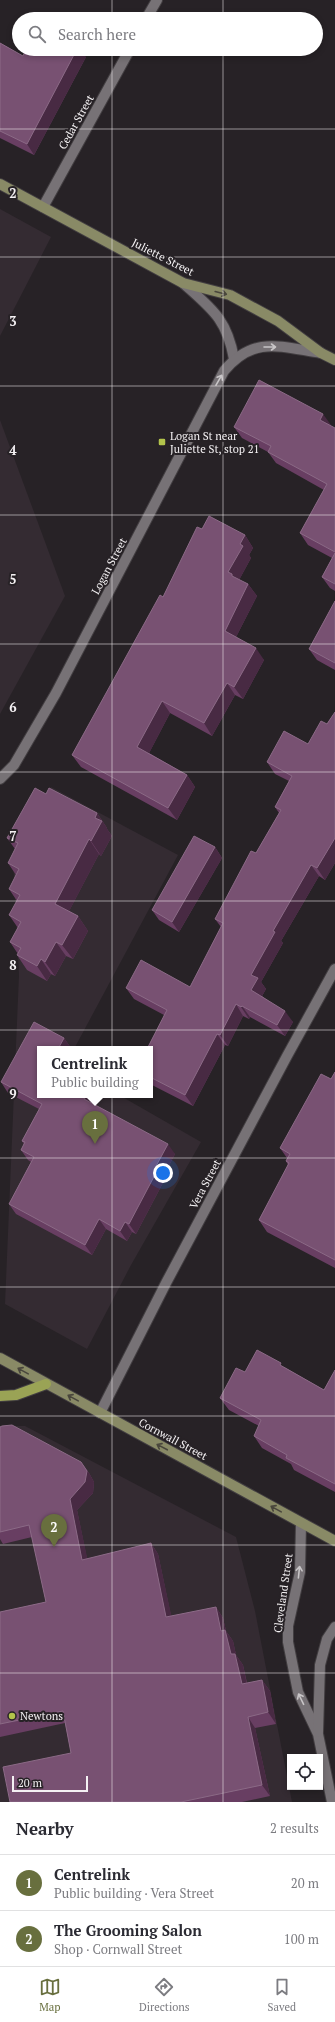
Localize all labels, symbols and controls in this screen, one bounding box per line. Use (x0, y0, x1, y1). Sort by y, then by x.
search box (12, 12, 323, 56)
icon: search (26, 23, 48, 45)
text: Search here (58, 24, 136, 44)
street label: Cedar Street (55, 92, 97, 152)
text: 2 (9, 184, 17, 202)
street label: Juliette Street (130, 235, 196, 279)
one-way arrow (214, 289, 227, 297)
text: 3 (9, 312, 17, 330)
one-way arrow (263, 343, 276, 351)
one-way arrow (215, 374, 223, 386)
place label: Logan St near Juliette St, stop 21 (170, 429, 259, 456)
marker: Logan St near Juliette St, stop 21 (157, 437, 167, 447)
text: 4 (9, 441, 17, 459)
street label: Logan Street (88, 535, 130, 597)
text: 5 (9, 570, 17, 588)
text: 6 (9, 698, 17, 716)
text: 7 (9, 827, 17, 845)
text: 8 (9, 956, 17, 974)
popup (37, 1046, 153, 1098)
text: Centrelink (51, 1053, 127, 1073)
text: Public building (51, 1073, 139, 1091)
text: 9 (9, 1085, 17, 1103)
pin: 1 (82, 1111, 108, 1144)
street label: Vera Street (186, 1157, 224, 1211)
your location (153, 1163, 173, 1183)
one-way arrow (17, 1366, 29, 1374)
one-way arrow (67, 1394, 79, 1402)
street label: Cornwall Street (136, 1415, 210, 1463)
one-way arrow (156, 1443, 168, 1450)
one-way arrow (270, 1505, 282, 1513)
pin: 2 (41, 1514, 67, 1547)
street label: Cleveland Street (270, 1552, 296, 1634)
one-way arrow (296, 1566, 303, 1579)
one-way arrow (297, 1693, 304, 1705)
place label: Newtons (20, 1709, 63, 1723)
marker: Newtons (7, 1711, 17, 1721)
map controls (287, 1754, 323, 1790)
button: locate (287, 1754, 323, 1790)
scale bar (12, 1774, 88, 1793)
text: 20 m (18, 1776, 42, 1790)
text: Nearby (16, 1817, 74, 1840)
text: 2 results (270, 1819, 319, 1837)
text: Centrelink (54, 1864, 130, 1884)
text: 1 (25, 1874, 33, 1892)
text: 20 m (291, 1874, 319, 1892)
text: Public building · Vera Street (54, 1884, 214, 1902)
text: The Grooming Salon (54, 1920, 202, 1940)
text: 2 (25, 1930, 33, 1948)
text: 100 m (284, 1930, 319, 1948)
text: Shop · Cornwall Street (54, 1940, 182, 1958)
tab: Map (39, 1976, 61, 2014)
tab: Directions (139, 1976, 190, 2014)
tab: Saved (268, 1976, 296, 2014)

